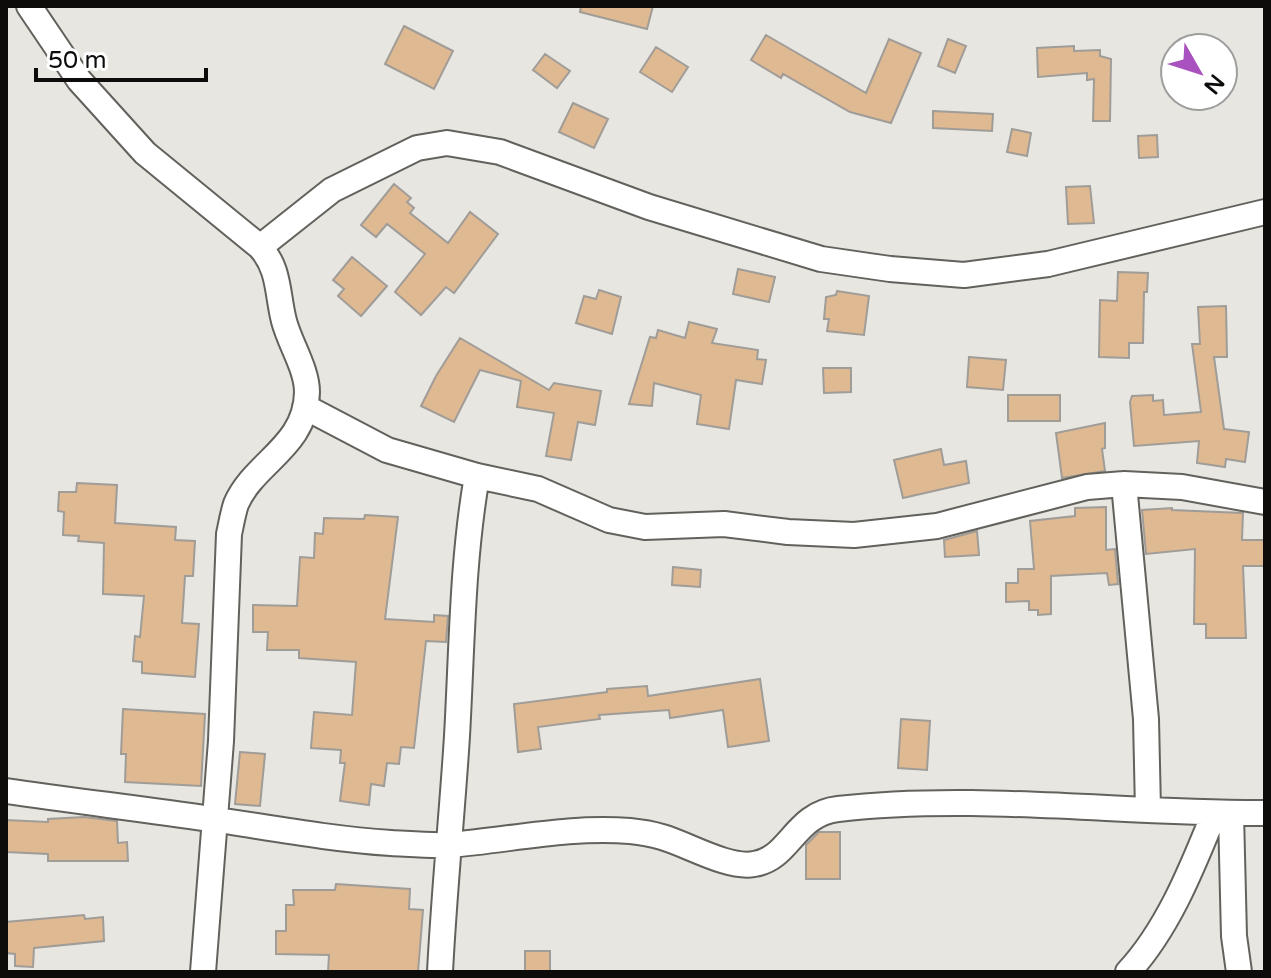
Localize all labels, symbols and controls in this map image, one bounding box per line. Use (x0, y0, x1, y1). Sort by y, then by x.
scale bar (36, 32, 206, 82)
north arrow (1159, 32, 1239, 112)
text: 50 m (48, 46, 106, 75)
text: N (1198, 69, 1229, 99)

